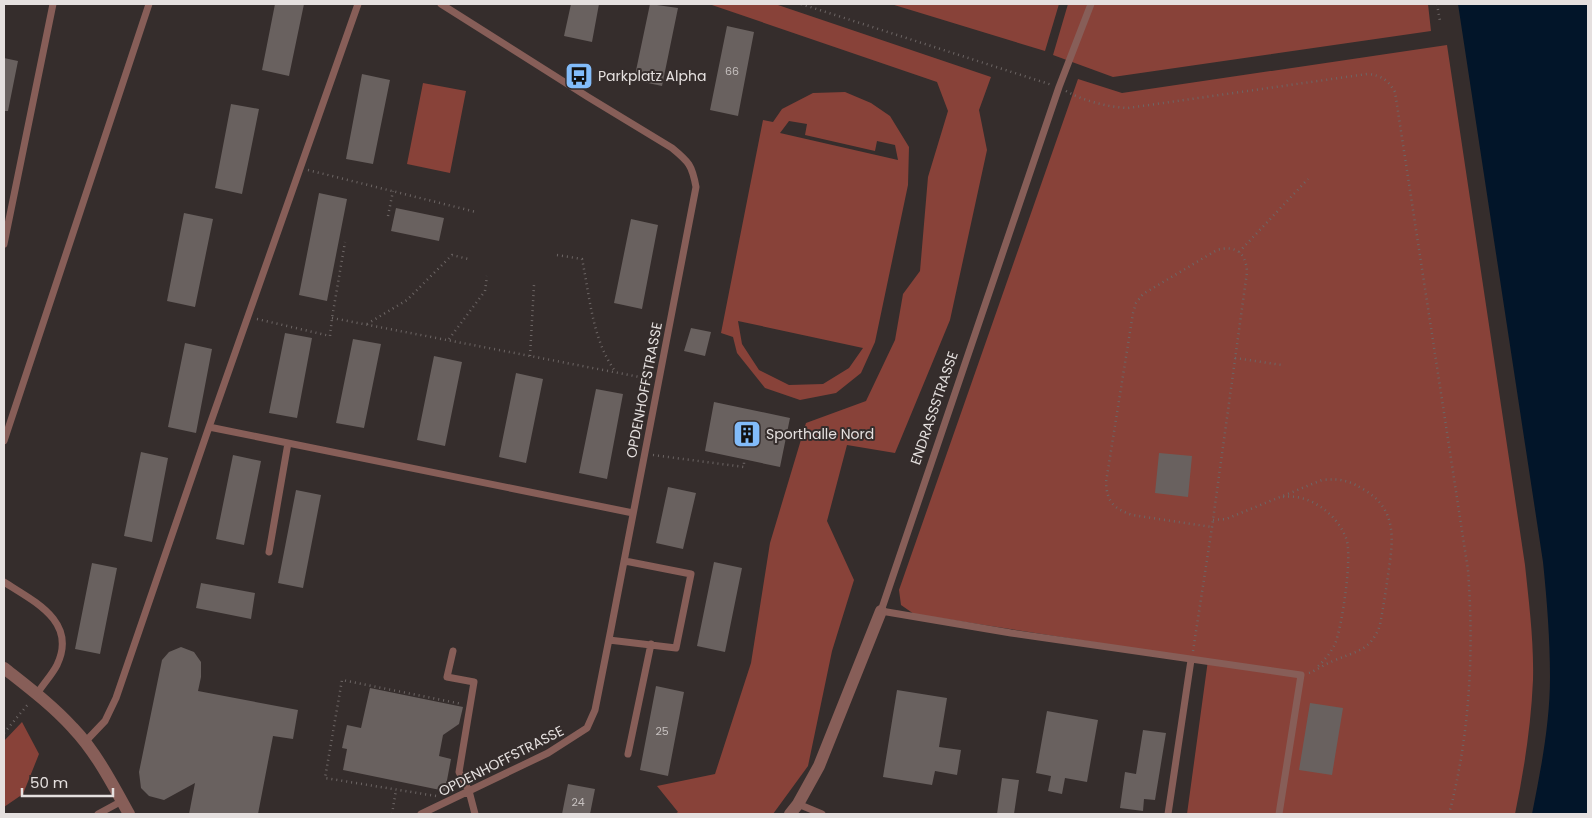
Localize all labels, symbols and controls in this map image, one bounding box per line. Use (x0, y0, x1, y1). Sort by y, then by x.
bus stop icon: Parkplatz Alpha (564, 61, 594, 91)
house number: 66 (725, 63, 739, 79)
place label: Parkplatz Alpha (598, 66, 706, 86)
street label: OPDENHOFFSTRASSE (621, 320, 667, 460)
street label: ENDRASSSTRASSE (905, 349, 963, 467)
building icon: Sporthalle Nord (732, 419, 762, 449)
place label: Sporthalle Nord (766, 424, 874, 444)
street label: OPDENHOFFSTRASSE (435, 721, 567, 801)
house number: 25 (655, 723, 669, 739)
scale bar (22, 766, 114, 798)
text: 50 m (30, 772, 68, 793)
house number: 24 (571, 794, 585, 810)

